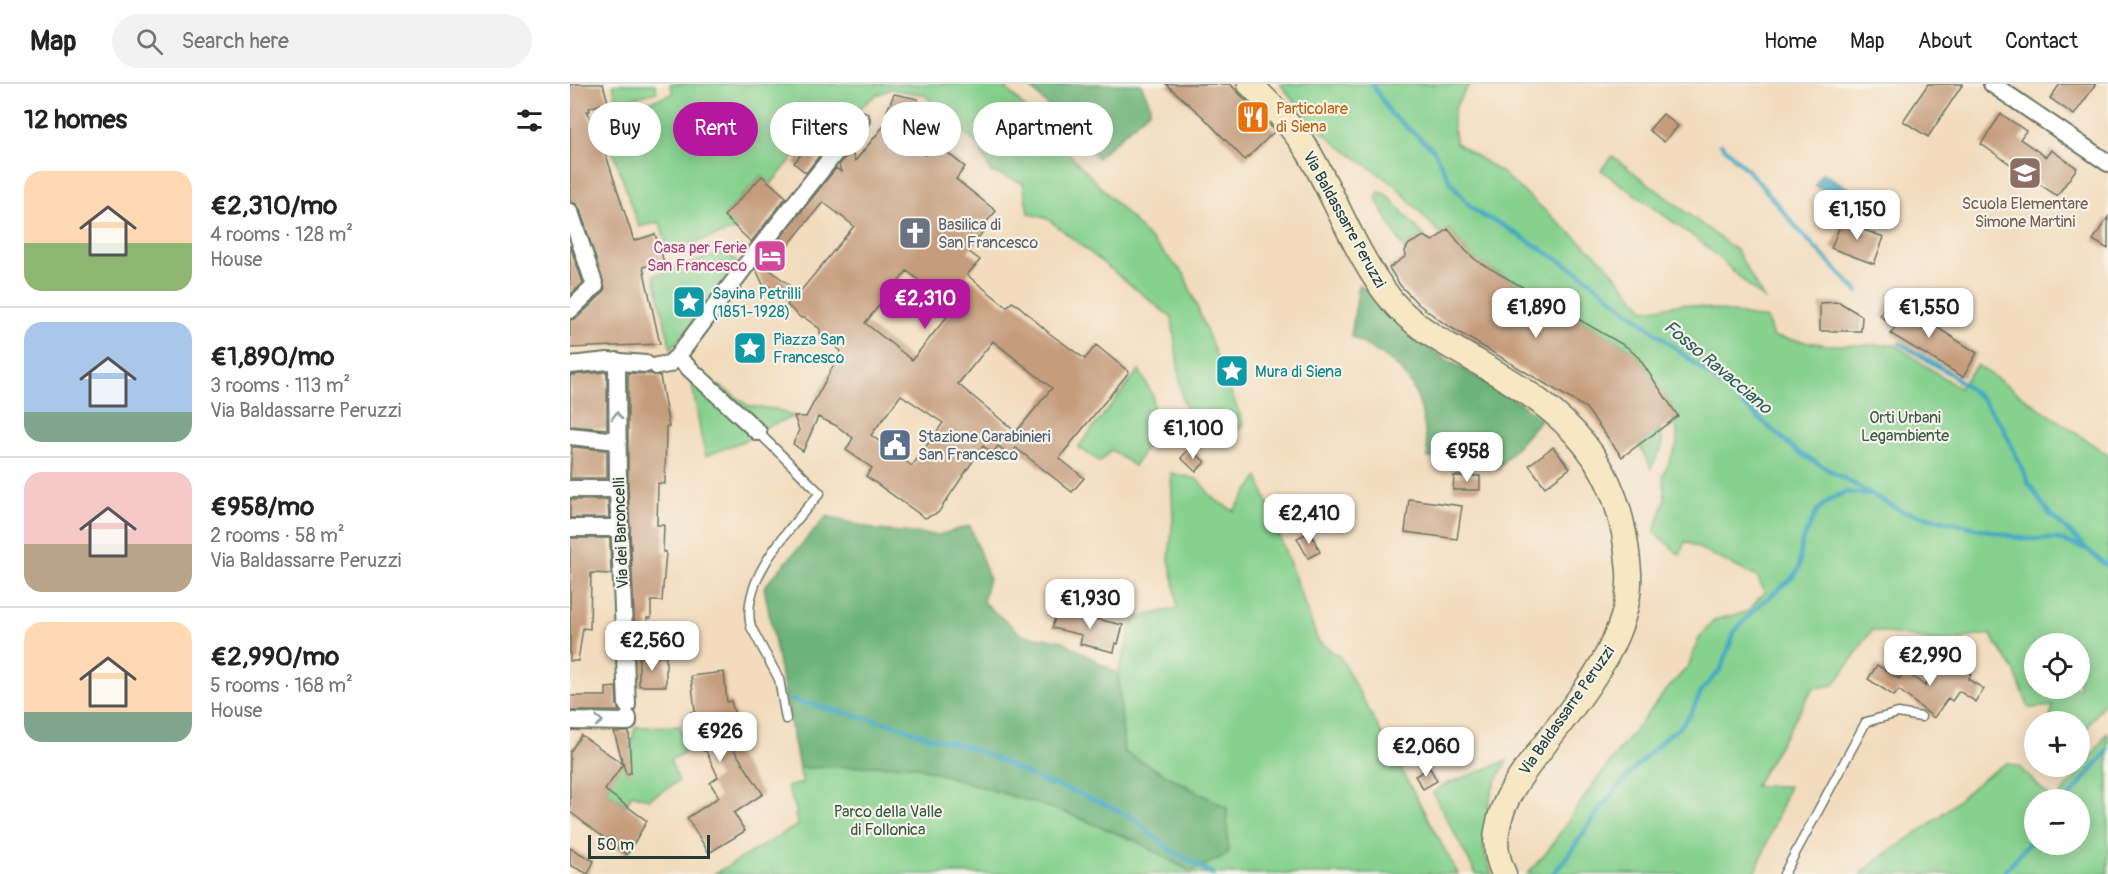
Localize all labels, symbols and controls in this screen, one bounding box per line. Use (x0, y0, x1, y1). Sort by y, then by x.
search box (112, 14, 532, 68)
text: Map (30, 24, 76, 59)
icon: search (133, 25, 166, 58)
text: Search here (181, 27, 289, 55)
text: Home (1764, 28, 1817, 55)
text: Map (1850, 28, 1885, 55)
text: About (1918, 28, 1972, 55)
text: Contact (2005, 28, 2078, 55)
restaurant icon: Particolare di Siena (1235, 99, 1271, 135)
place label: Particolare di Siena (1276, 99, 1348, 137)
chip: Buy (588, 102, 661, 156)
chip: Rent (673, 102, 758, 156)
chip: Filters (770, 102, 869, 156)
chip: New (881, 102, 961, 156)
chip: Apartment (973, 102, 1113, 156)
text: 12 homes (24, 104, 127, 136)
icon: filters (513, 104, 546, 137)
street label: Via Baldassarre Peruzzi (1298, 148, 1390, 291)
school or university icon: Scuola Elementare Simone Martini (2007, 155, 2043, 191)
text: €2,310/mo (210, 190, 337, 222)
pin: €1,150 (1808, 190, 1906, 241)
place label: Scuola Elementare Simone Martini (1962, 194, 2088, 232)
icon: home (72, 195, 144, 267)
text: €1,150 (1828, 197, 1886, 222)
church icon: Basilica di San Francesco (897, 215, 933, 251)
place label: Basilica di San Francesco (938, 215, 1038, 253)
text: 4 rooms · 128 m² (210, 222, 353, 247)
place label: Casa per Ferie San Francesco (647, 238, 747, 276)
hotel icon: Casa per Ferie San Francesco (752, 238, 788, 274)
text: House (210, 247, 262, 272)
pin: €2,310 (876, 279, 974, 330)
place icon: Savina Petrilli (1851-1928) (671, 284, 707, 320)
place label: Savina Petrilli (1851-1928) (712, 284, 801, 322)
text: €2,310 (894, 286, 956, 311)
pin: €1,890 (1487, 288, 1585, 339)
pin: €1,550 (1880, 288, 1978, 339)
text: €1,890 (1506, 295, 1566, 320)
text: €1,550 (1898, 295, 1960, 320)
water label: Fosso Ravacciano (1659, 315, 1777, 420)
place icon: Piazza San Francesco (732, 330, 768, 366)
place label: Piazza San Francesco (773, 330, 845, 368)
text: €1,890/mo (210, 341, 335, 373)
icon: home (72, 346, 144, 418)
place icon: Mura di Siena (1214, 353, 1250, 389)
place label: Mura di Siena (1255, 362, 1342, 382)
text: 3 rooms · 113 m² (210, 373, 350, 398)
text: Via Baldassarre Peruzzi (210, 398, 401, 423)
park label: Orti Urbani Legambiente (1861, 408, 1949, 446)
pin: €1,100 (1144, 409, 1242, 460)
one-way arrow (611, 412, 623, 421)
text: €1,100 (1162, 416, 1224, 441)
public building icon: Stazione Carabinieri San Francesco (877, 427, 913, 463)
place label: Stazione Carabinieri San Francesco (918, 427, 1051, 465)
pin: €958 (1431, 432, 1503, 483)
text: €958 (1445, 439, 1489, 464)
street label: Via dei Baroncelli (609, 477, 633, 589)
text: €958/mo (210, 491, 314, 523)
pin: €2,410 (1260, 494, 1358, 545)
icon: home (72, 496, 144, 568)
text: €2,410 (1278, 501, 1340, 526)
text: 2 rooms · 58 m² (210, 523, 345, 548)
text: Via Baldassarre Peruzzi (210, 548, 401, 573)
pin: €1,930 (1041, 579, 1139, 630)
text: €1,930 (1059, 586, 1121, 611)
pin: €2,560 (603, 621, 701, 672)
text: €2,560 (619, 628, 685, 653)
map controls (2024, 633, 2090, 855)
button: locate (2024, 633, 2090, 699)
pin: €2,990 (1881, 636, 1979, 687)
text: €2,990/mo (210, 641, 339, 673)
street label: Via Baldassarre Peruzzi (1515, 642, 1619, 779)
text: €2,990 (1898, 643, 1962, 668)
icon: home (72, 646, 144, 718)
text: 5 rooms · 168 m² (210, 673, 353, 698)
text: House (210, 698, 262, 723)
button: + (2024, 711, 2090, 777)
pin: €926 (684, 712, 756, 763)
one-way arrow (595, 715, 604, 728)
text: €926 (697, 719, 743, 744)
pin: €2,060 (1377, 727, 1475, 778)
text: €2,060 (1392, 734, 1460, 759)
button: − (2024, 789, 2090, 855)
park label: Parco della Valle di Follonica (834, 802, 942, 840)
scale bar (588, 832, 710, 860)
text: 50 m (597, 835, 634, 855)

